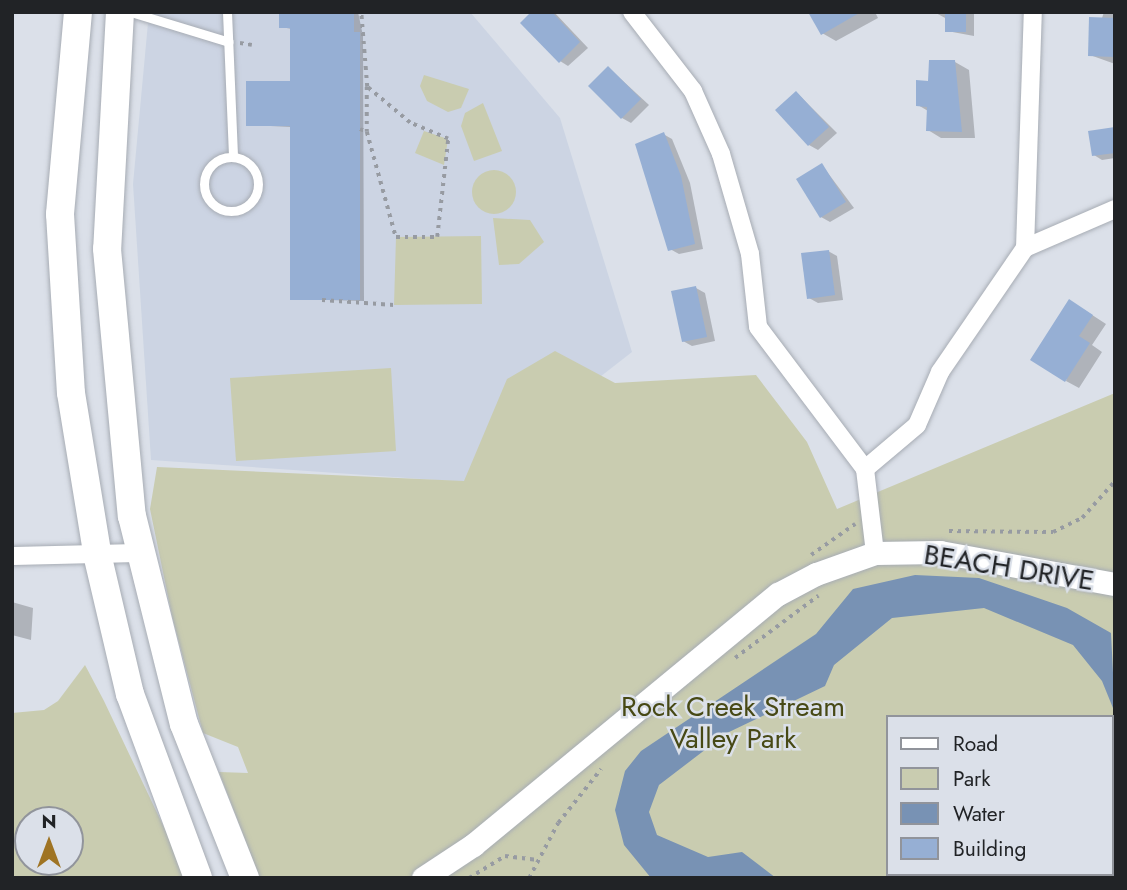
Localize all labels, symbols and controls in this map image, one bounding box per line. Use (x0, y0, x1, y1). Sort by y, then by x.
street label: BEACH DRIVE (922, 538, 1096, 598)
park label: Rock Creek Stream Valley Park (621, 690, 845, 756)
legend (886, 715, 1113, 876)
text: Road (953, 729, 998, 759)
text: Park (953, 764, 990, 794)
text: Water (953, 799, 1005, 829)
north arrow (14, 806, 84, 876)
text: N (41, 808, 57, 835)
text: Building (953, 834, 1026, 864)

